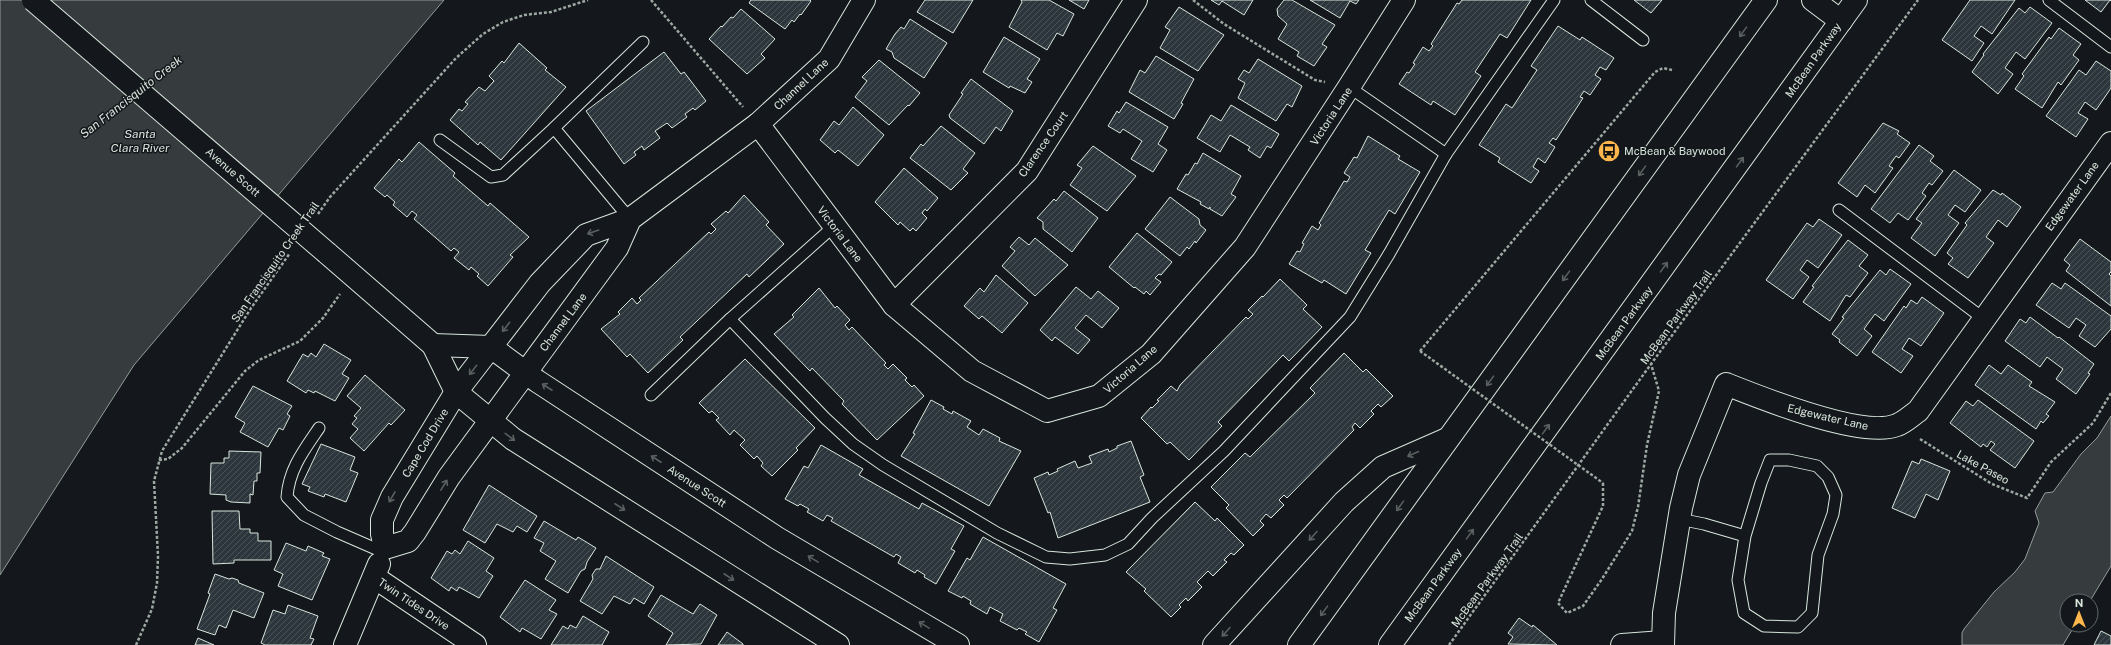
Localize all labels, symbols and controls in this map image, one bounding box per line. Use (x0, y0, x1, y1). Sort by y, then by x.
street label: McBean Parkway (1783, 20, 1843, 100)
one-way arrow (1739, 26, 1747, 37)
water label: San Francisquito Creek (77, 53, 185, 141)
street label: Channel Lane (771, 56, 831, 112)
street label: Victoria Lane (1308, 85, 1354, 147)
street label: Clarence Court (1016, 109, 1070, 179)
water label: Santa Clara River (111, 127, 170, 155)
bus stop icon: McBean & Baywood (1596, 138, 1622, 164)
street label: Avenue Scott (204, 145, 262, 199)
place label: McBean & Baywood (1624, 145, 1725, 157)
one-way arrow (1736, 157, 1745, 168)
street label: Edgewater Lane (2043, 159, 2101, 233)
one-way arrow (1638, 165, 1646, 176)
street label: San Francisquito Creek Trail (229, 200, 321, 324)
street label: Victoria Lane (815, 204, 865, 264)
one-way arrow (587, 229, 600, 236)
one-way arrow (1660, 262, 1668, 273)
street label: McBean Parkway Trail (1638, 268, 1714, 366)
one-way arrow (1562, 270, 1570, 281)
street label: McBean Parkway (1593, 284, 1655, 362)
street label: Channel Lane (537, 291, 589, 353)
one-way arrow (502, 321, 511, 332)
street label: Victoria Lane (1101, 343, 1159, 395)
one-way arrow (469, 364, 478, 375)
one-way arrow (1485, 376, 1494, 387)
one-way arrow (541, 383, 553, 391)
street label: Edgewater Lane (1786, 402, 1870, 432)
street label: Cape Cod Drive (400, 406, 450, 480)
one-way arrow (1542, 424, 1551, 435)
one-way arrow (505, 433, 516, 441)
street label: Lake Paseo (1955, 448, 2011, 486)
one-way arrow (1407, 451, 1419, 458)
one-way arrow (650, 454, 662, 462)
street label: Avenue Scott (665, 463, 729, 509)
one-way arrow (441, 479, 449, 491)
one-way arrow (388, 491, 396, 503)
one-way arrow (1396, 500, 1404, 511)
one-way arrow (614, 504, 626, 512)
one-way arrow (1466, 529, 1474, 540)
one-way arrow (1309, 530, 1318, 541)
street label: McBean Parkway Trail (1449, 531, 1525, 629)
street label: McBean Parkway (1402, 546, 1464, 624)
one-way arrow (807, 554, 819, 562)
one-way arrow (723, 574, 735, 582)
street label: Twin Tides Drive (376, 576, 452, 632)
north arrow (2059, 593, 2099, 633)
text: N (2075, 597, 2083, 609)
one-way arrow (1320, 606, 1328, 617)
one-way arrow (918, 621, 930, 629)
one-way arrow (1222, 626, 1231, 636)

